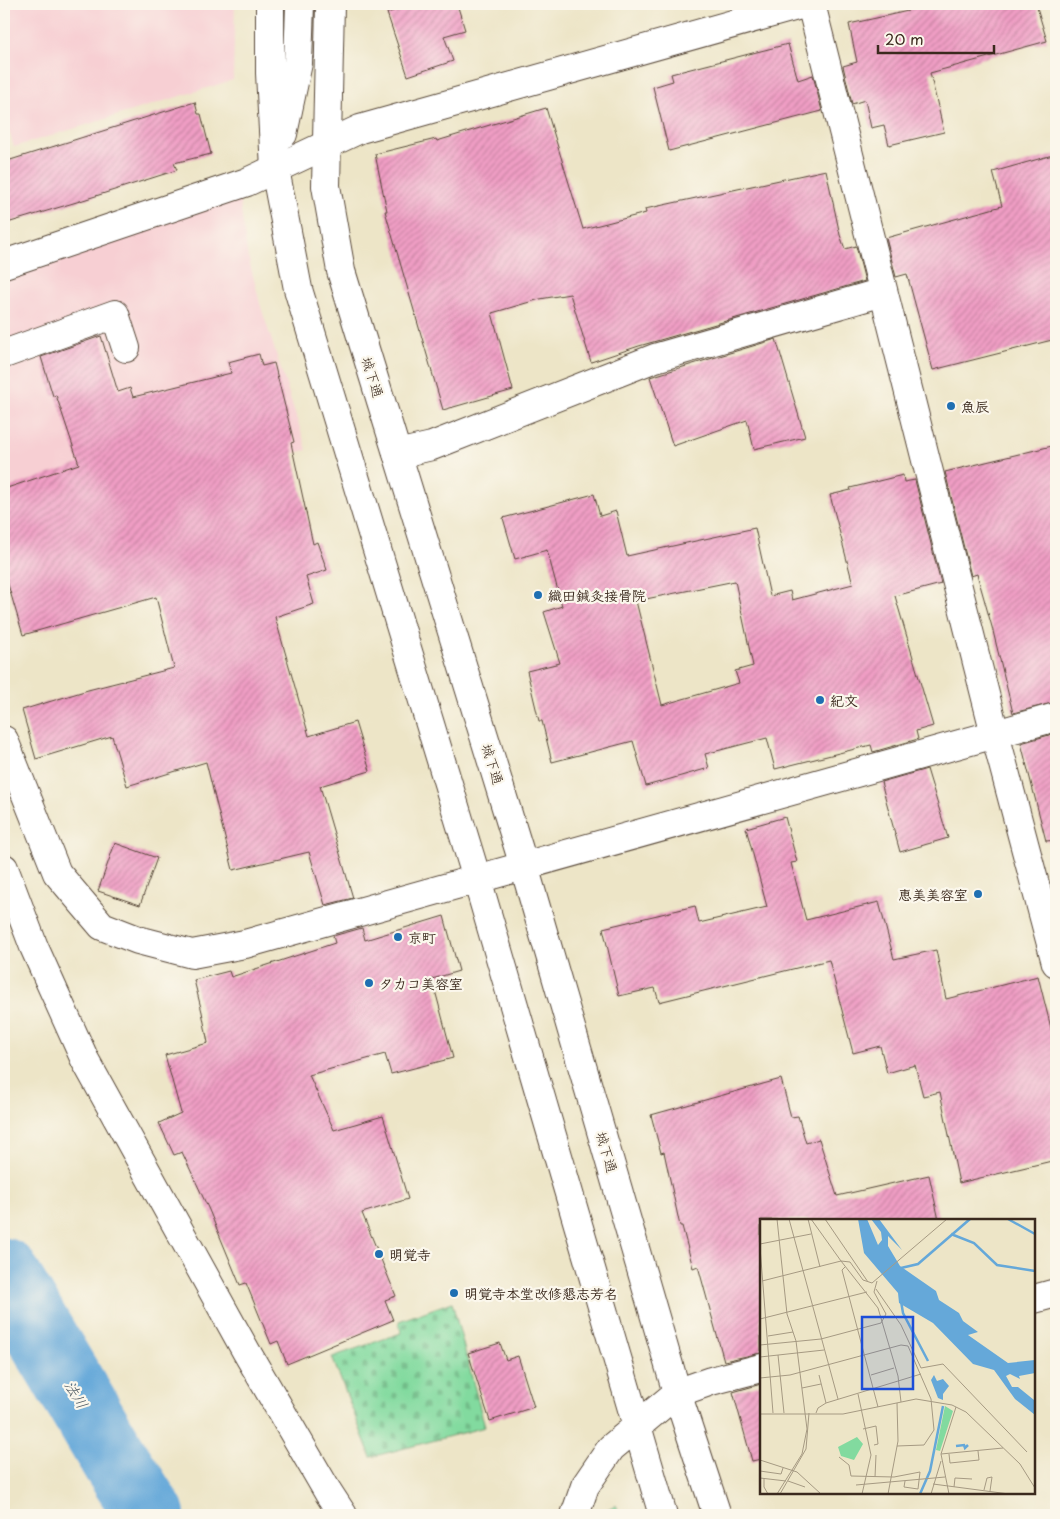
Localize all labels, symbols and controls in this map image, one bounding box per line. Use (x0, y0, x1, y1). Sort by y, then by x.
scale bar (878, 22, 994, 54)
text: 20 m (885, 27, 924, 50)
street label: 城下通 (357, 354, 389, 400)
place label: 魚辰 (961, 396, 989, 417)
marker: 魚辰 (945, 400, 957, 412)
place label: 織田鍼灸接骨院 (548, 585, 646, 606)
marker: 織田鍼灸接骨院 (532, 589, 544, 601)
place label: 紀文 (830, 690, 858, 711)
marker: 紀文 (814, 694, 826, 706)
street label: 城下通 (477, 741, 509, 787)
place label: 恵美美容室 (898, 884, 968, 905)
marker: 恵美美容室 (972, 888, 984, 900)
place label: 京町 (408, 927, 436, 948)
marker: 京町 (392, 931, 404, 943)
place label: タカコ美容室 (379, 973, 463, 994)
marker: タカコ美容室 (363, 977, 375, 989)
street label: 城下通 (591, 1129, 623, 1175)
inset map (760, 1219, 1035, 1494)
place label: 明覚寺 (389, 1244, 431, 1265)
marker: 明覚寺 (373, 1248, 385, 1260)
place label: 明覚寺本堂改修懇志芳名 (464, 1283, 618, 1304)
marker: 明覚寺本堂改修懇志芳名 (448, 1287, 460, 1299)
water label: 法川 (59, 1375, 95, 1413)

